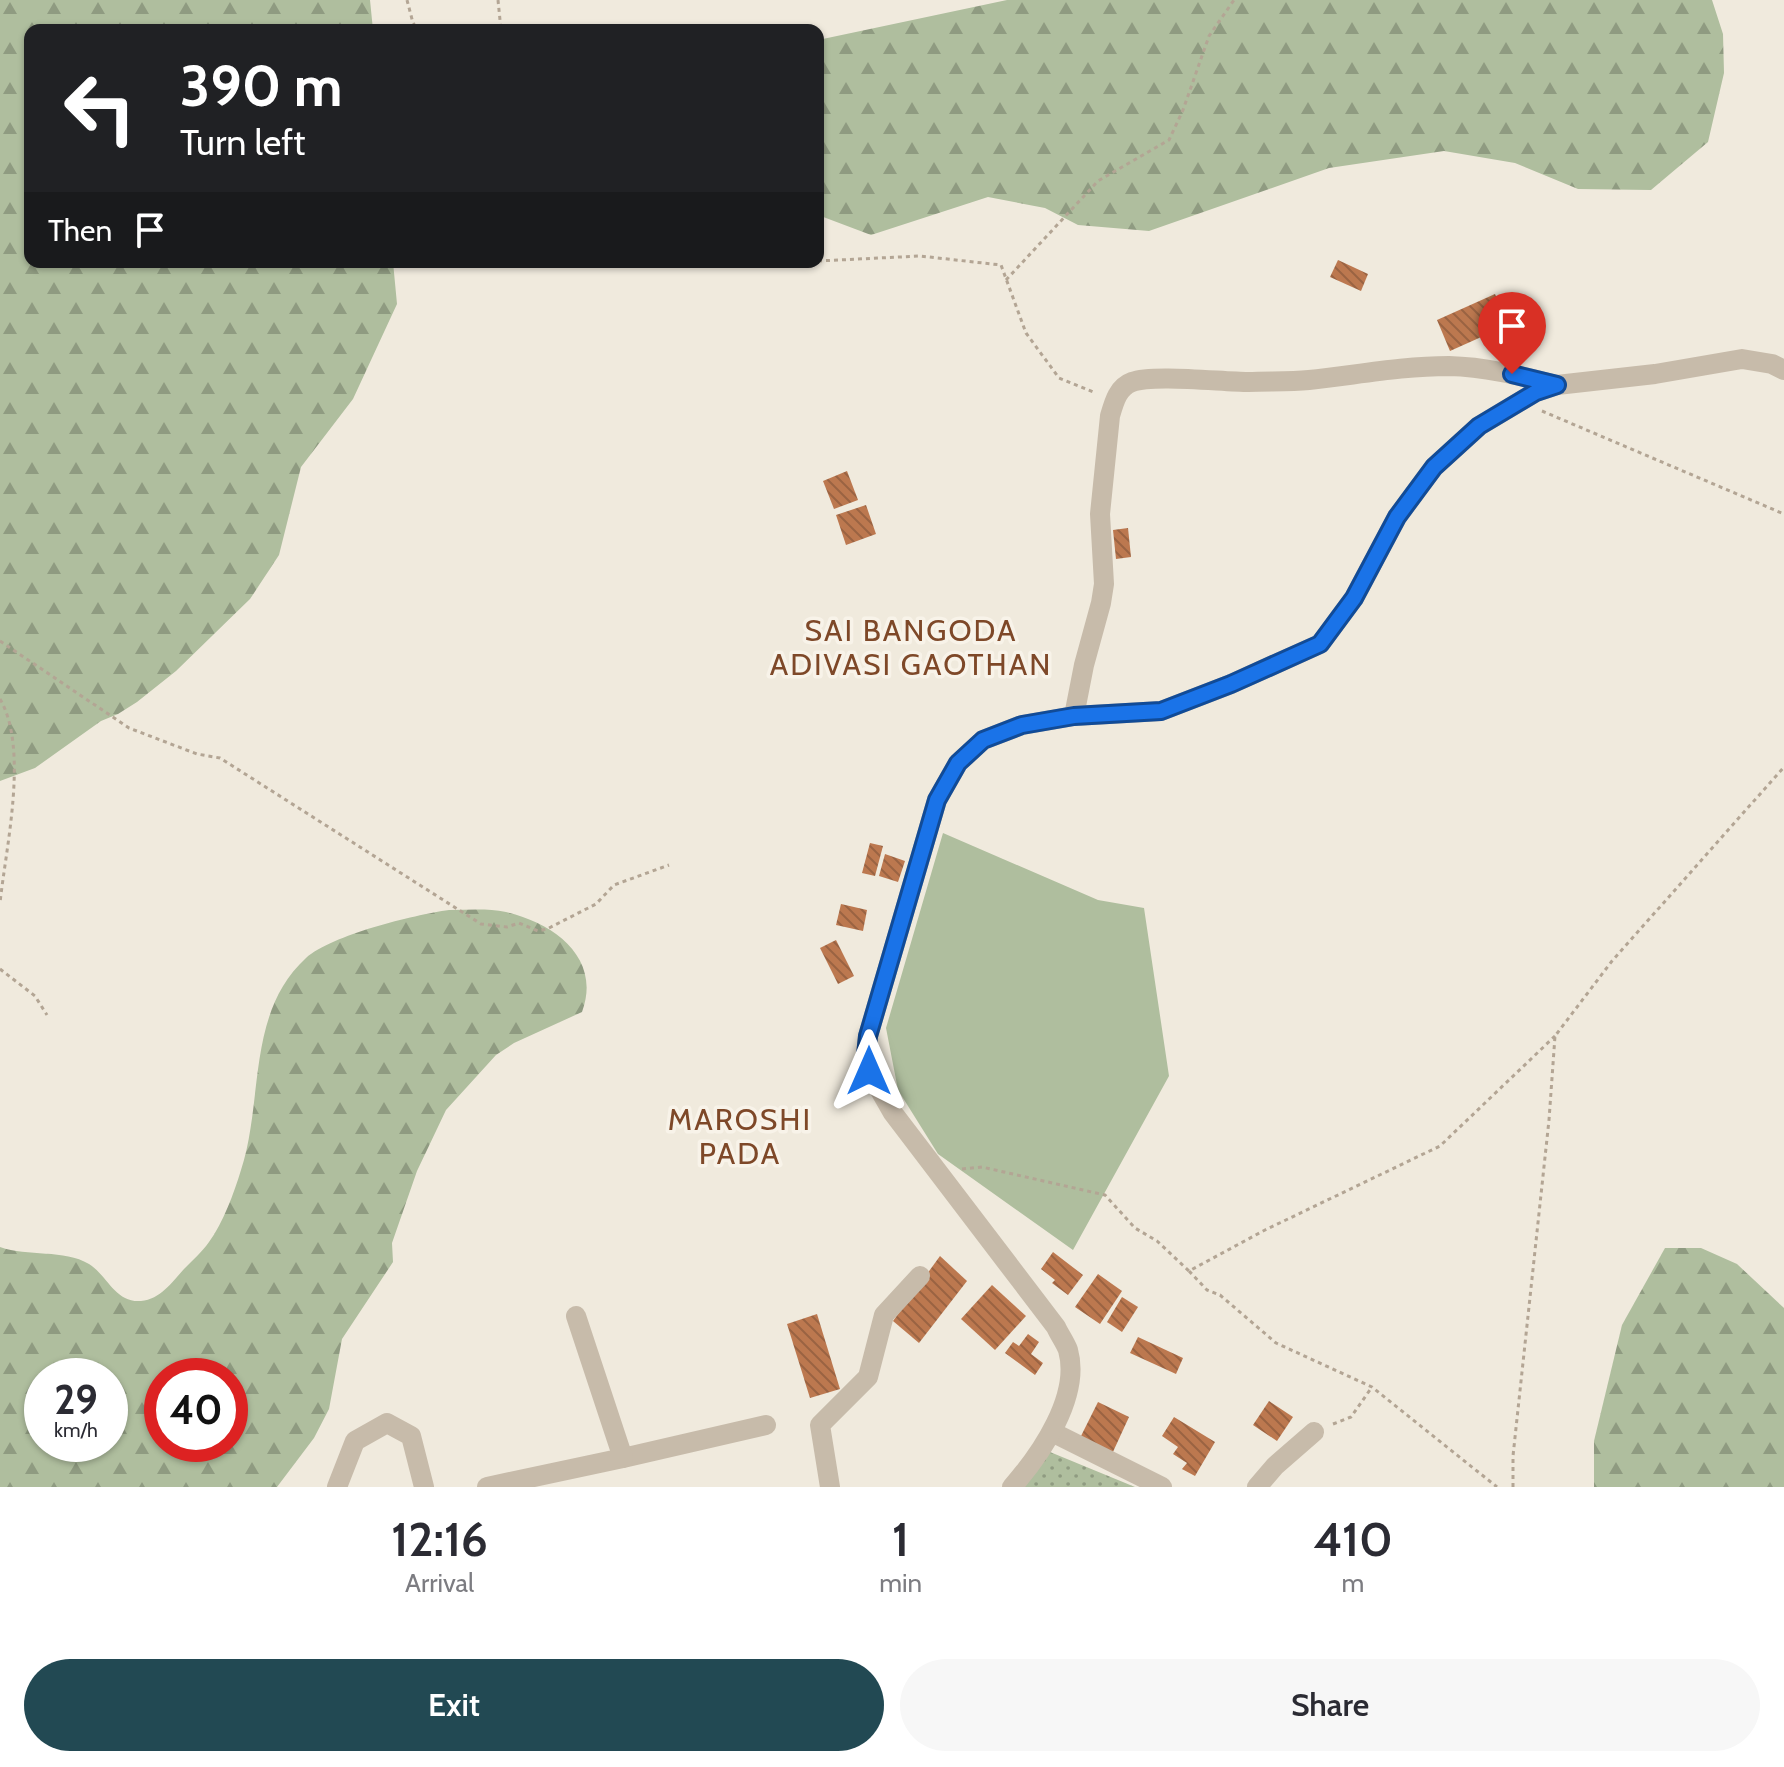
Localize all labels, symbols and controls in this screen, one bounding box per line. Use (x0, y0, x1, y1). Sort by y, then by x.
text: 390 m (180, 52, 342, 120)
icon: left (48, 56, 152, 160)
text: Turn left (180, 120, 305, 164)
icon: arrive (128, 208, 172, 252)
text: Then (48, 212, 112, 249)
pin (1478, 292, 1546, 374)
icon: arrive (1490, 304, 1534, 348)
district label: SAI BANGODA ADIVASI GAOTHAN (770, 612, 1052, 683)
position arrow (827, 1029, 911, 1113)
district label: MAROSHI PADA (668, 1101, 812, 1172)
speed limit sign: 40 (144, 1358, 248, 1462)
text: 29 (54, 1375, 98, 1424)
text: km/h (54, 1418, 98, 1442)
text: 12:16 (391, 1510, 488, 1568)
text: 1 (892, 1510, 909, 1568)
text: 410 (1313, 1510, 1393, 1568)
text: Arrival (405, 1567, 474, 1599)
text: min (879, 1567, 922, 1599)
text: m (1342, 1567, 1364, 1599)
button: Exit (24, 1659, 884, 1751)
button: Share (900, 1659, 1760, 1751)

